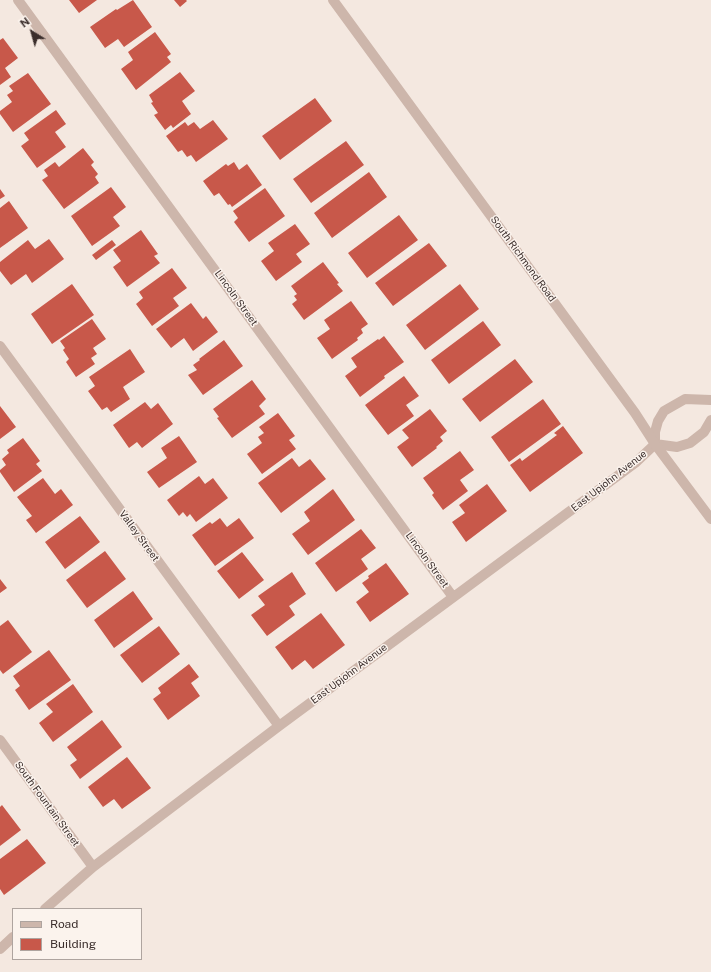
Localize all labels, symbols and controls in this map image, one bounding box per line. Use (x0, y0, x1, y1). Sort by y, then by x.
north arrow (12, 12, 52, 52)
text: N (18, 15, 32, 30)
street label: South Richmond Road (488, 214, 558, 304)
street label: Lincoln Street (212, 268, 260, 328)
street label: East Upjohn Avenue (569, 448, 649, 514)
street label: Valley Street (116, 508, 162, 564)
street label: Lincoln Street (403, 530, 451, 590)
street label: East Upjohn Avenue (308, 641, 390, 707)
street label: South Fountain Street (12, 759, 82, 849)
legend (12, 908, 142, 960)
text: Road (50, 917, 78, 931)
text: Building (50, 937, 96, 951)

